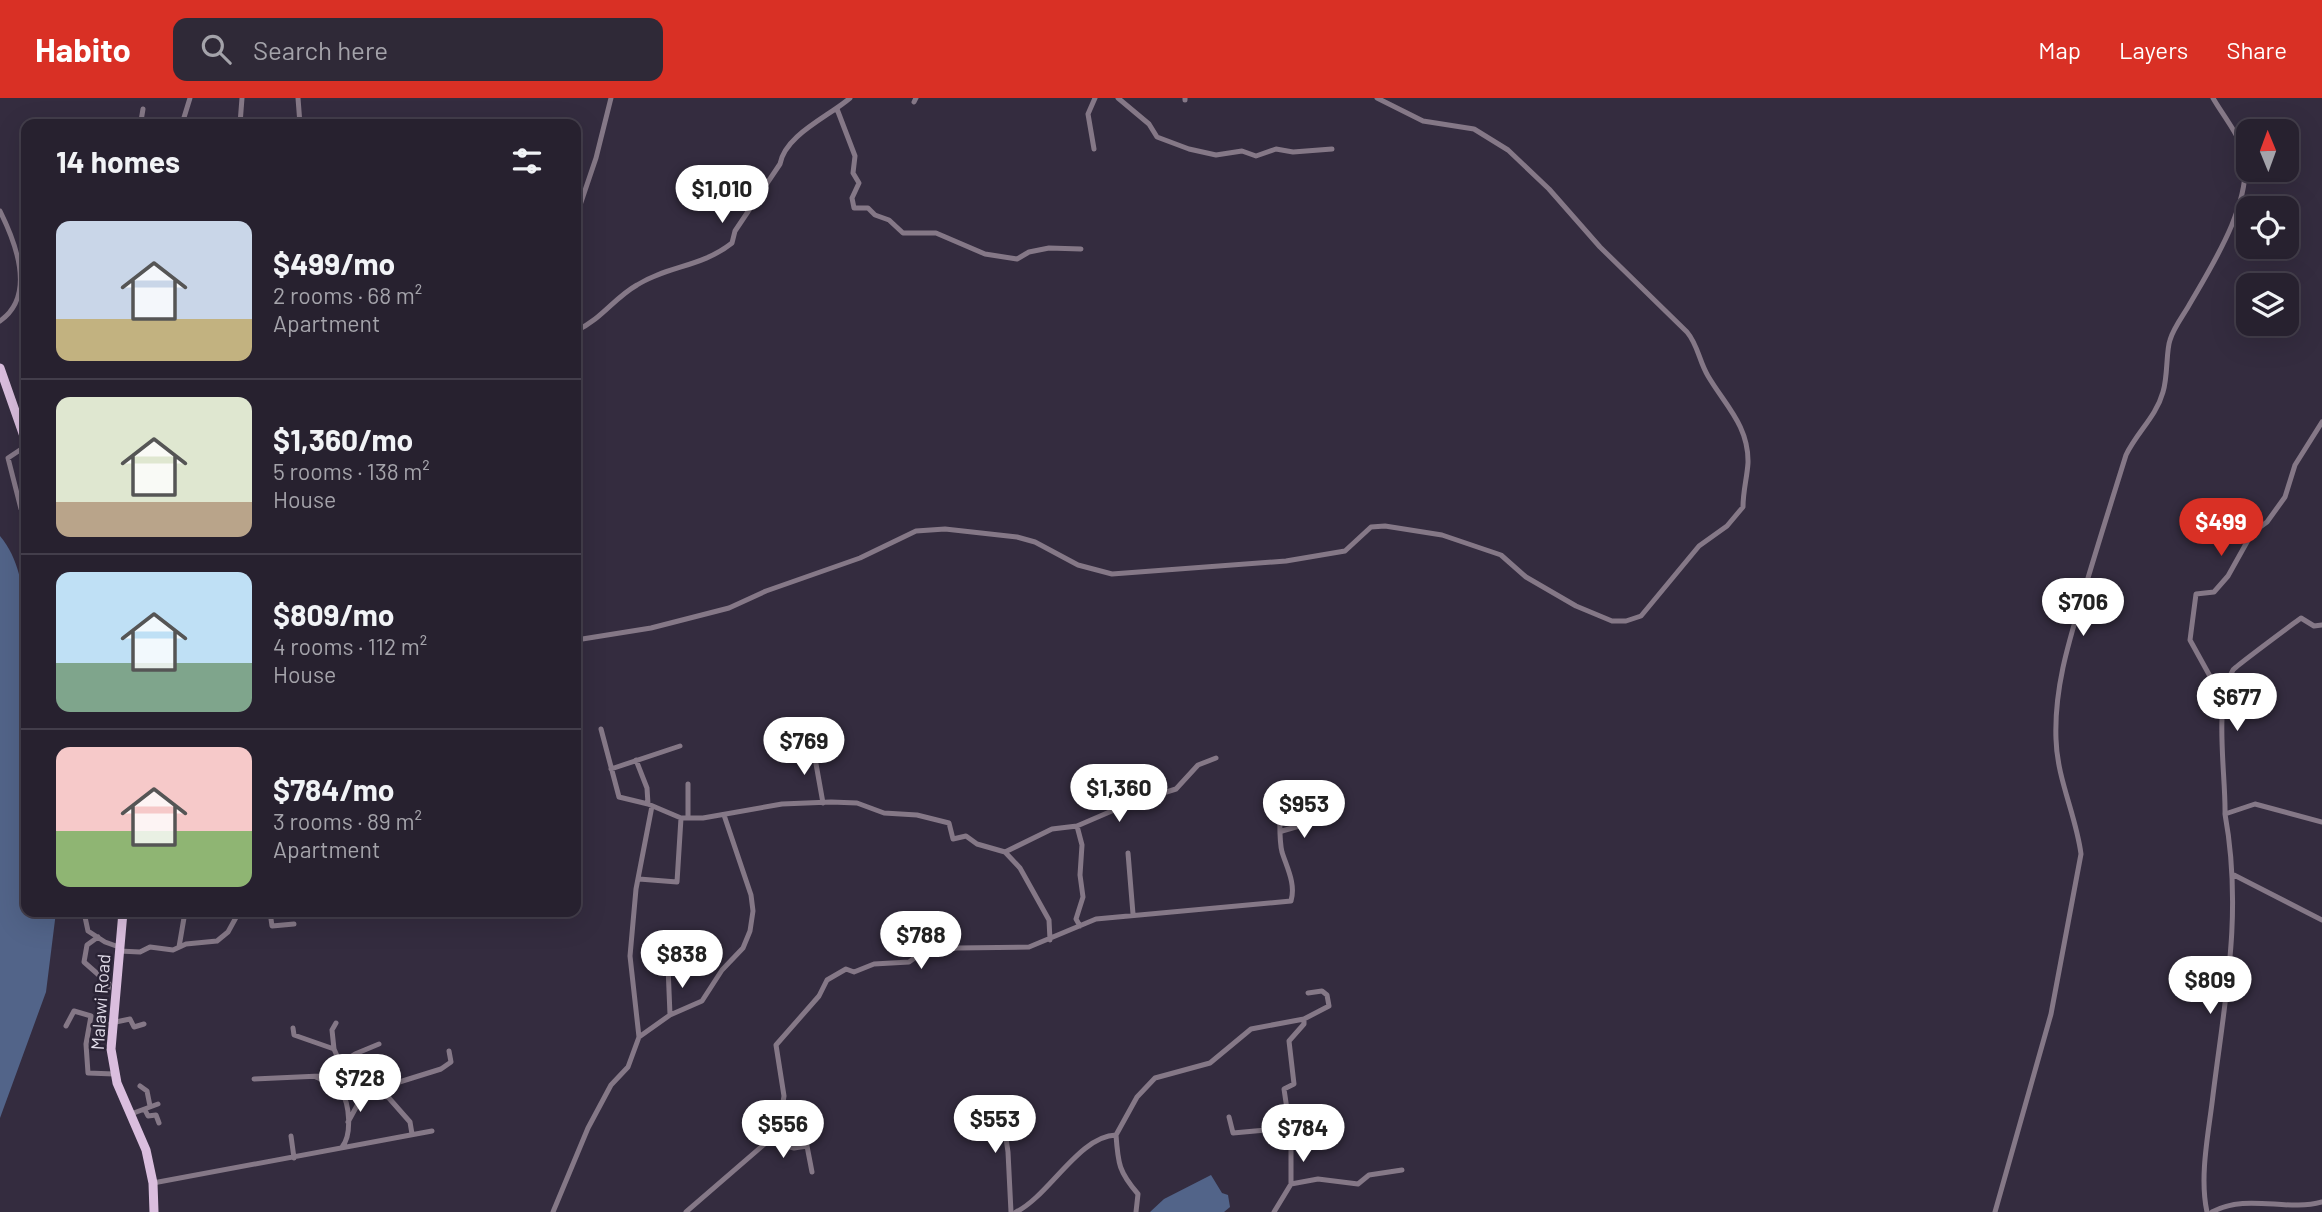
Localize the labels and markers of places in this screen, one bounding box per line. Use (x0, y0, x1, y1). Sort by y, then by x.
pin: $1,010 (665, 166, 779, 225)
pin: $499 (2180, 498, 2262, 558)
pin: $706 (2042, 578, 2124, 638)
pin: $677 (2196, 674, 2278, 733)
pin: $769 (763, 718, 845, 777)
pin: $1,360 (1062, 764, 1176, 824)
pin: $953 (1263, 780, 1345, 840)
pin: $788 (880, 912, 962, 971)
pin: $838 (641, 930, 723, 990)
pin: $809 (2169, 956, 2251, 1016)
pin: $728 (319, 1054, 401, 1114)
pin: $553 (954, 1096, 1036, 1155)
pin: $556 (742, 1100, 824, 1160)
pin: $784 (1262, 1104, 1344, 1164)

